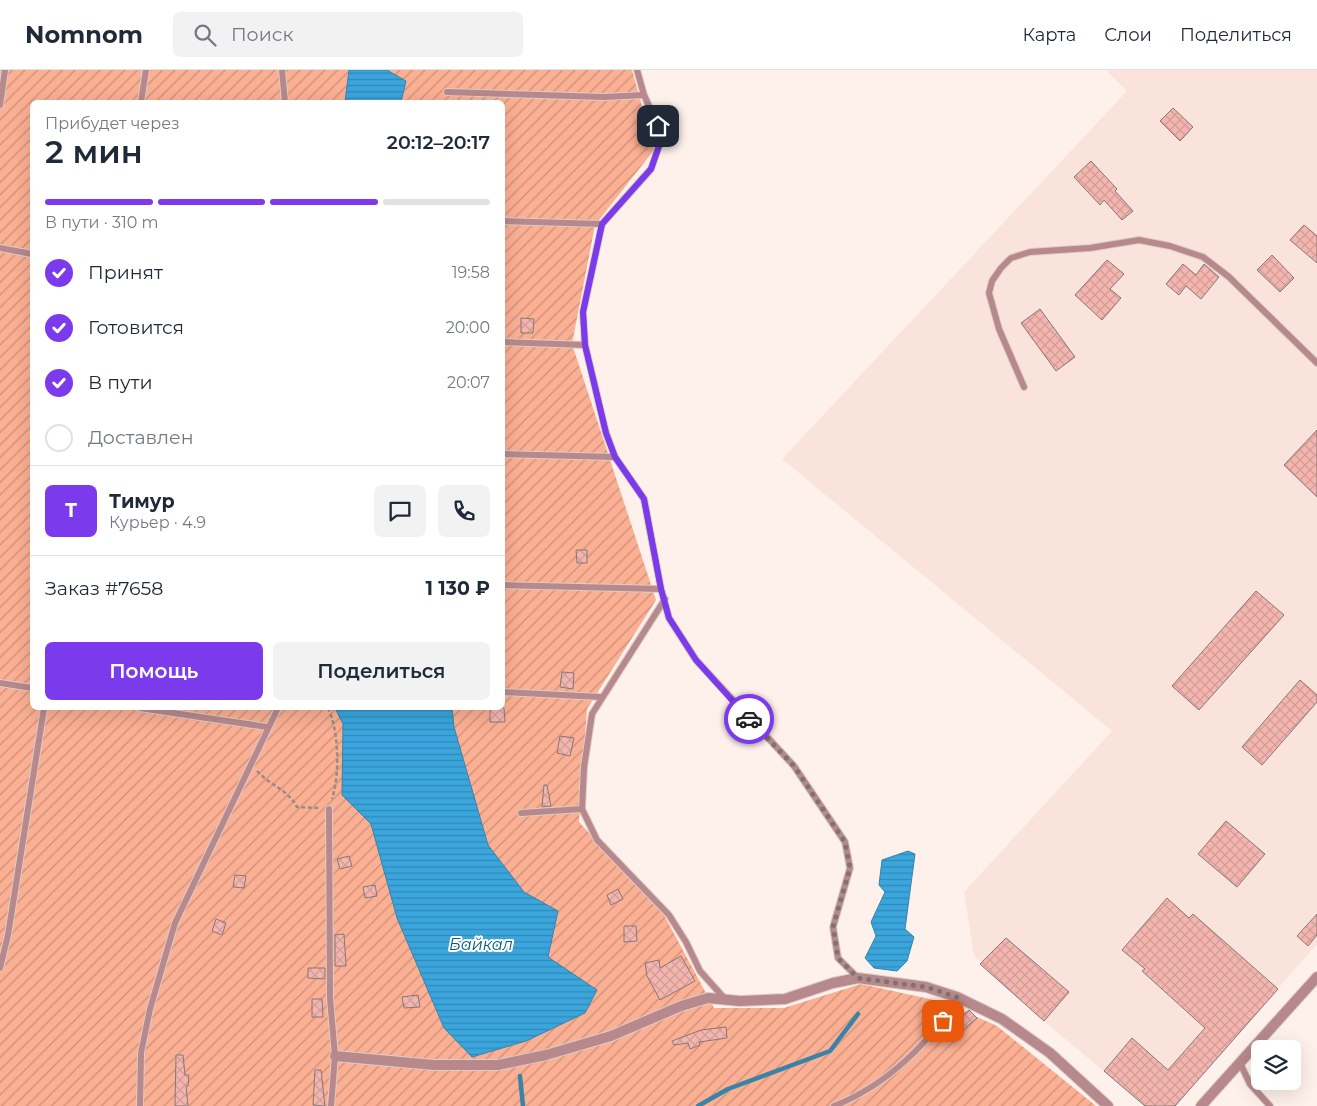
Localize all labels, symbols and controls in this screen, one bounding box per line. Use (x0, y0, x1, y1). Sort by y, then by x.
search box (173, 12, 523, 57)
text: Nomnom (25, 20, 143, 49)
icon: search (191, 21, 219, 49)
text: Поиск (231, 23, 293, 46)
text: Карта (1022, 24, 1076, 46)
text: Слои (1104, 24, 1152, 46)
text: Поделиться (1180, 24, 1292, 46)
pin (637, 105, 679, 147)
icon: home (644, 112, 672, 140)
text: Прибудет через (45, 114, 180, 133)
text: 20:12–20:17 (387, 131, 490, 154)
text: 2 мин (45, 132, 143, 171)
text: В пути · 310 m (45, 213, 158, 232)
icon: check (45, 259, 73, 287)
text: Принят (88, 261, 163, 284)
text: 19:58 (452, 263, 490, 282)
icon: check (45, 314, 73, 342)
text: Готовится (88, 316, 184, 339)
text: 20:00 (446, 318, 490, 337)
icon: check (45, 369, 73, 397)
text: В пути (88, 371, 153, 394)
text: 20:07 (447, 373, 490, 392)
text: Доставлен (88, 426, 194, 449)
button: chat (374, 485, 426, 537)
button: phone (438, 485, 490, 537)
text: Тимур (109, 490, 175, 513)
text: Т (65, 499, 77, 522)
text: Курьер · 4.9 (109, 513, 206, 532)
text: Заказ #7658 (45, 577, 163, 600)
text: 1 130 ₽ (425, 577, 490, 600)
button: Помощь (45, 642, 263, 700)
button: Поделиться (273, 642, 490, 700)
courier (724, 694, 774, 744)
icon: car (735, 705, 763, 733)
water label: Байкал (449, 935, 513, 954)
pin (922, 1000, 964, 1042)
icon: bag (929, 1007, 957, 1035)
map controls (1251, 1040, 1301, 1090)
button: layers (1251, 1040, 1301, 1090)

